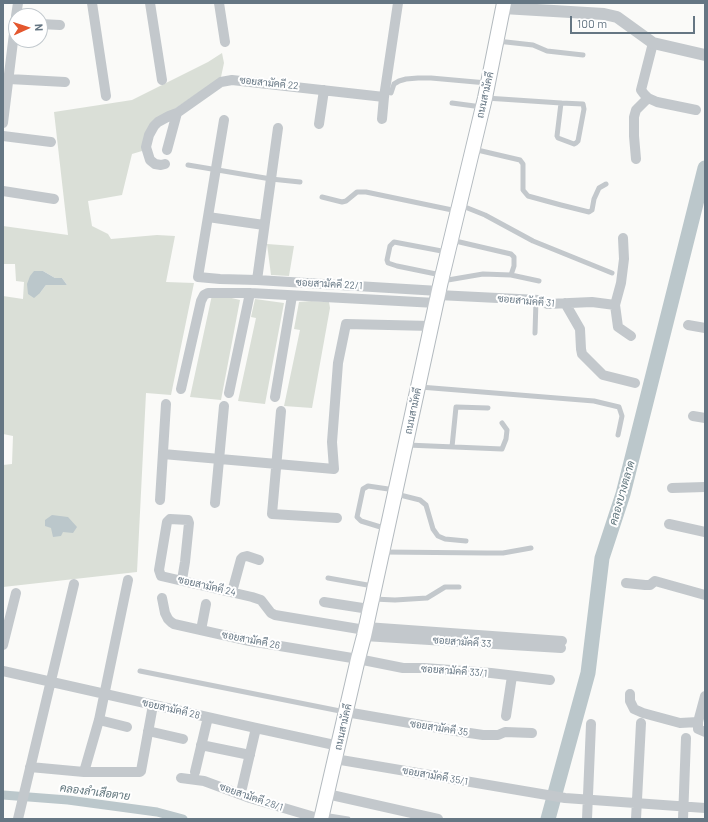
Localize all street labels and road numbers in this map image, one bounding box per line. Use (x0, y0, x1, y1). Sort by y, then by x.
street label: ถนนสามัคคี (474, 71, 496, 119)
street label: ซอยสามัคคี 22 (239, 74, 299, 92)
street label: ซอยสามัคคี 22/1 (295, 276, 363, 292)
street label: ซอยสามัคคี 31 (497, 293, 555, 309)
street label: ถนนสามัคคี (402, 387, 424, 435)
street label: ซอยสามัคคี 24 (177, 573, 237, 599)
street label: ซอยสามัคคี 26 (221, 628, 281, 652)
street label: ซอยสามัคคี 33 (432, 634, 492, 650)
street label: ซอยสามัคคี 33/1 (420, 663, 488, 679)
street label: ซอยสามัคคี 28 (141, 696, 201, 722)
street label: ถนนสามัคคี (332, 703, 354, 751)
street label: ซอยสามัคคี 35 (409, 717, 469, 739)
street label: ซอยสามัคคี 35/1 (401, 764, 469, 788)
street label: ซอยสามัคคี 28/1 (218, 780, 284, 814)

